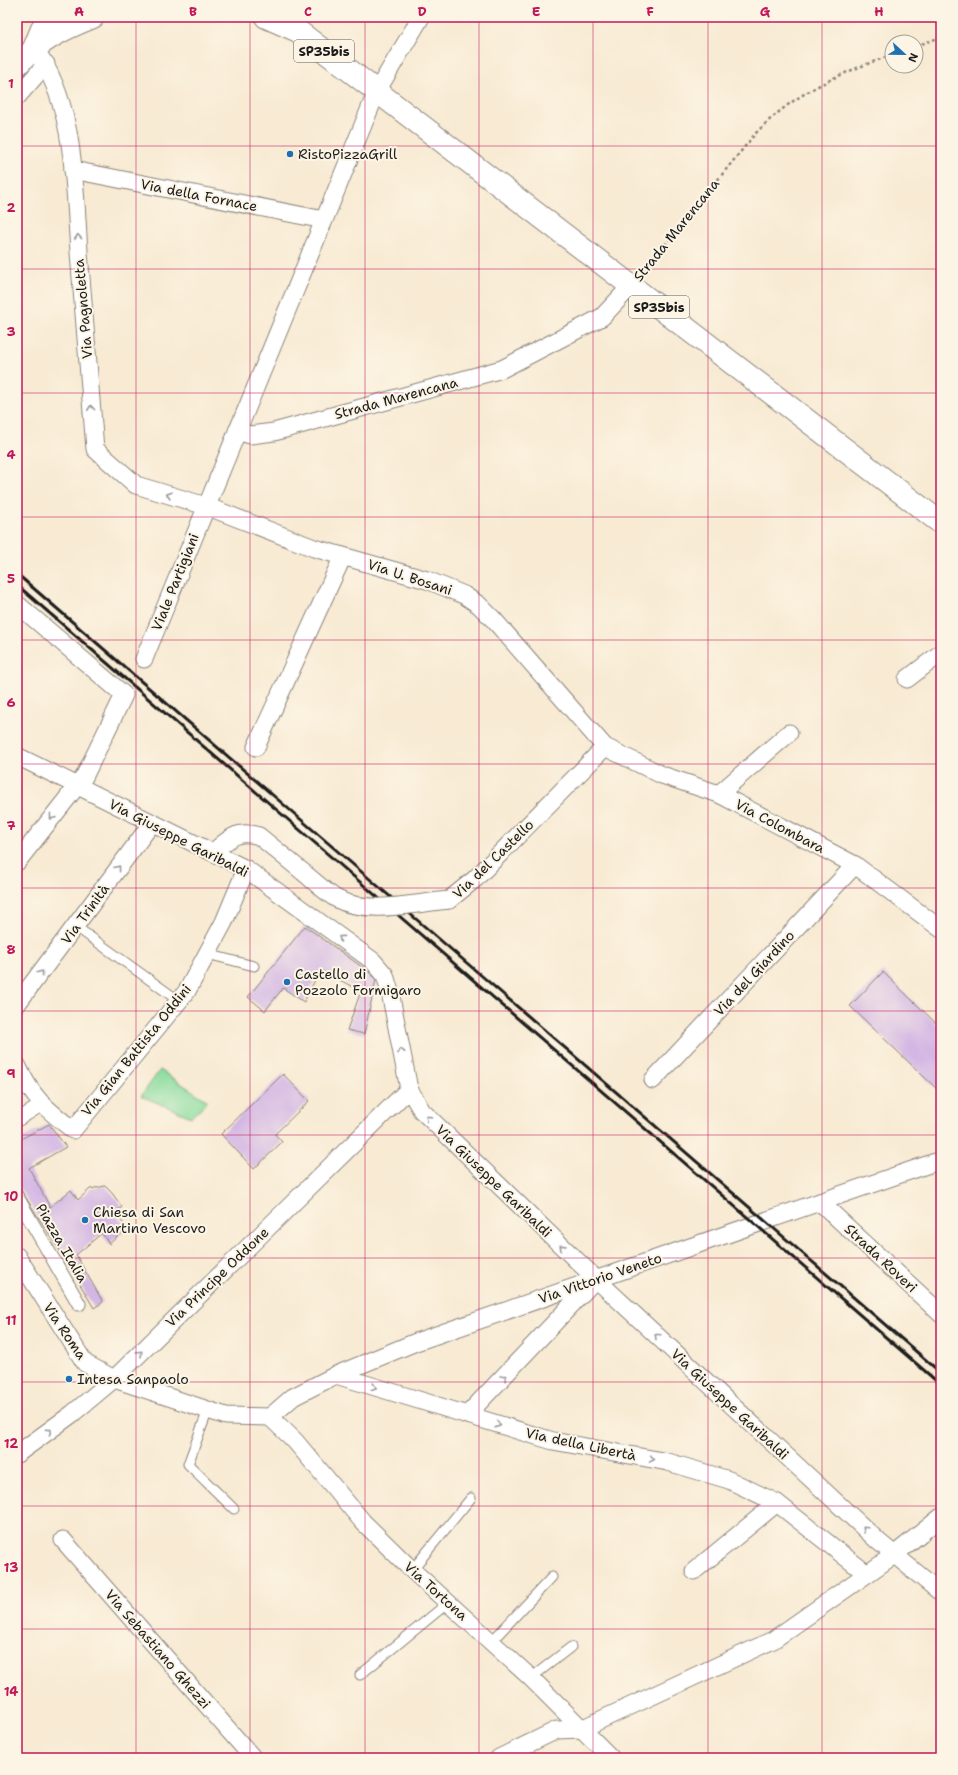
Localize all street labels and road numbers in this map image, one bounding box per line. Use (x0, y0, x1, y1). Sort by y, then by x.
road number: SP35bis (294, 40, 354, 62)
street label: Via della Fornace (139, 175, 259, 215)
street label: Strada Marencana (629, 175, 723, 285)
street label: Via Pagnoletta (70, 258, 96, 360)
road number: SP35bis (629, 296, 689, 318)
street label: Strada Marencana (332, 373, 460, 423)
street label: Viale Partigiani (147, 531, 203, 633)
street label: Via U. Bosani (365, 555, 455, 599)
street label: Via Giuseppe Garibaldi (106, 795, 252, 881)
street label: Via Colombara (732, 795, 828, 857)
street label: Via del Castello (449, 816, 537, 902)
street label: Via Trinità (57, 880, 113, 948)
street label: Via del Giardino (710, 926, 798, 1020)
street label: Via Gian Battista Oddini (77, 980, 195, 1120)
street label: Via Giuseppe Garibaldi (432, 1121, 556, 1241)
street label: Piazza Italia (32, 1200, 92, 1286)
street label: Strada Roveri (841, 1220, 921, 1296)
street label: Via Principe Oddone (162, 1223, 272, 1331)
street label: Via Vittorio Veneto (536, 1248, 664, 1308)
street label: Via Roma (39, 1299, 91, 1363)
street label: Via Giuseppe Garibaldi (667, 1345, 793, 1463)
street label: Via della Libertà (524, 1423, 638, 1465)
street label: Via Tortona (400, 1558, 472, 1624)
street label: Via Sebastiano Ghezzi (101, 1586, 215, 1712)

